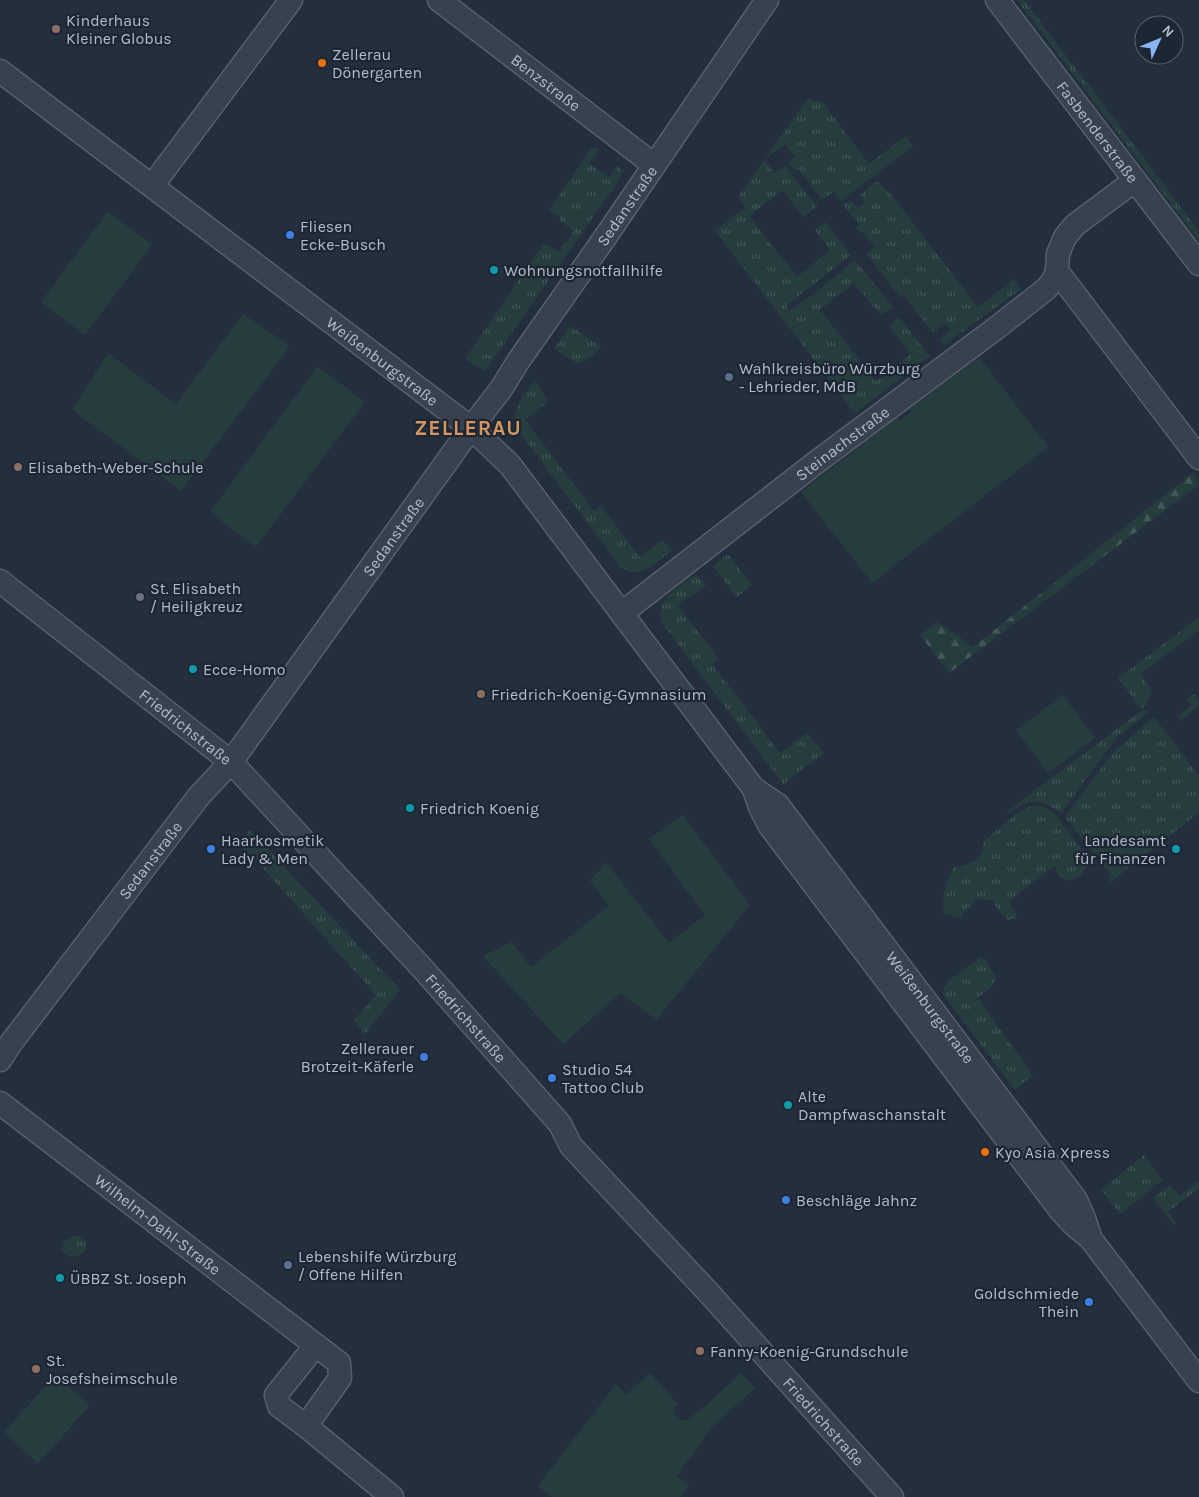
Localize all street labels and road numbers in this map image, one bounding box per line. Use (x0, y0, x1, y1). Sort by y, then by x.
street label: Benzstraße (507, 50, 584, 115)
street label: Fasbenderstraße (1052, 77, 1142, 187)
street label: Sedanstraße (593, 162, 661, 250)
street label: Weißenburgstraße (323, 313, 442, 410)
street label: Steinachstraße (792, 402, 893, 485)
street label: Sedanstraße (359, 494, 428, 580)
street label: Friedrichstraße (135, 685, 236, 769)
street label: Sedanstraße (115, 818, 186, 903)
street label: Weißenburgstraße (882, 948, 978, 1067)
street label: Friedrichstraße (422, 970, 510, 1067)
street label: Wilhelm-Dahl-Straße (91, 1170, 224, 1279)
street label: Friedrichstraße (779, 1373, 868, 1470)

